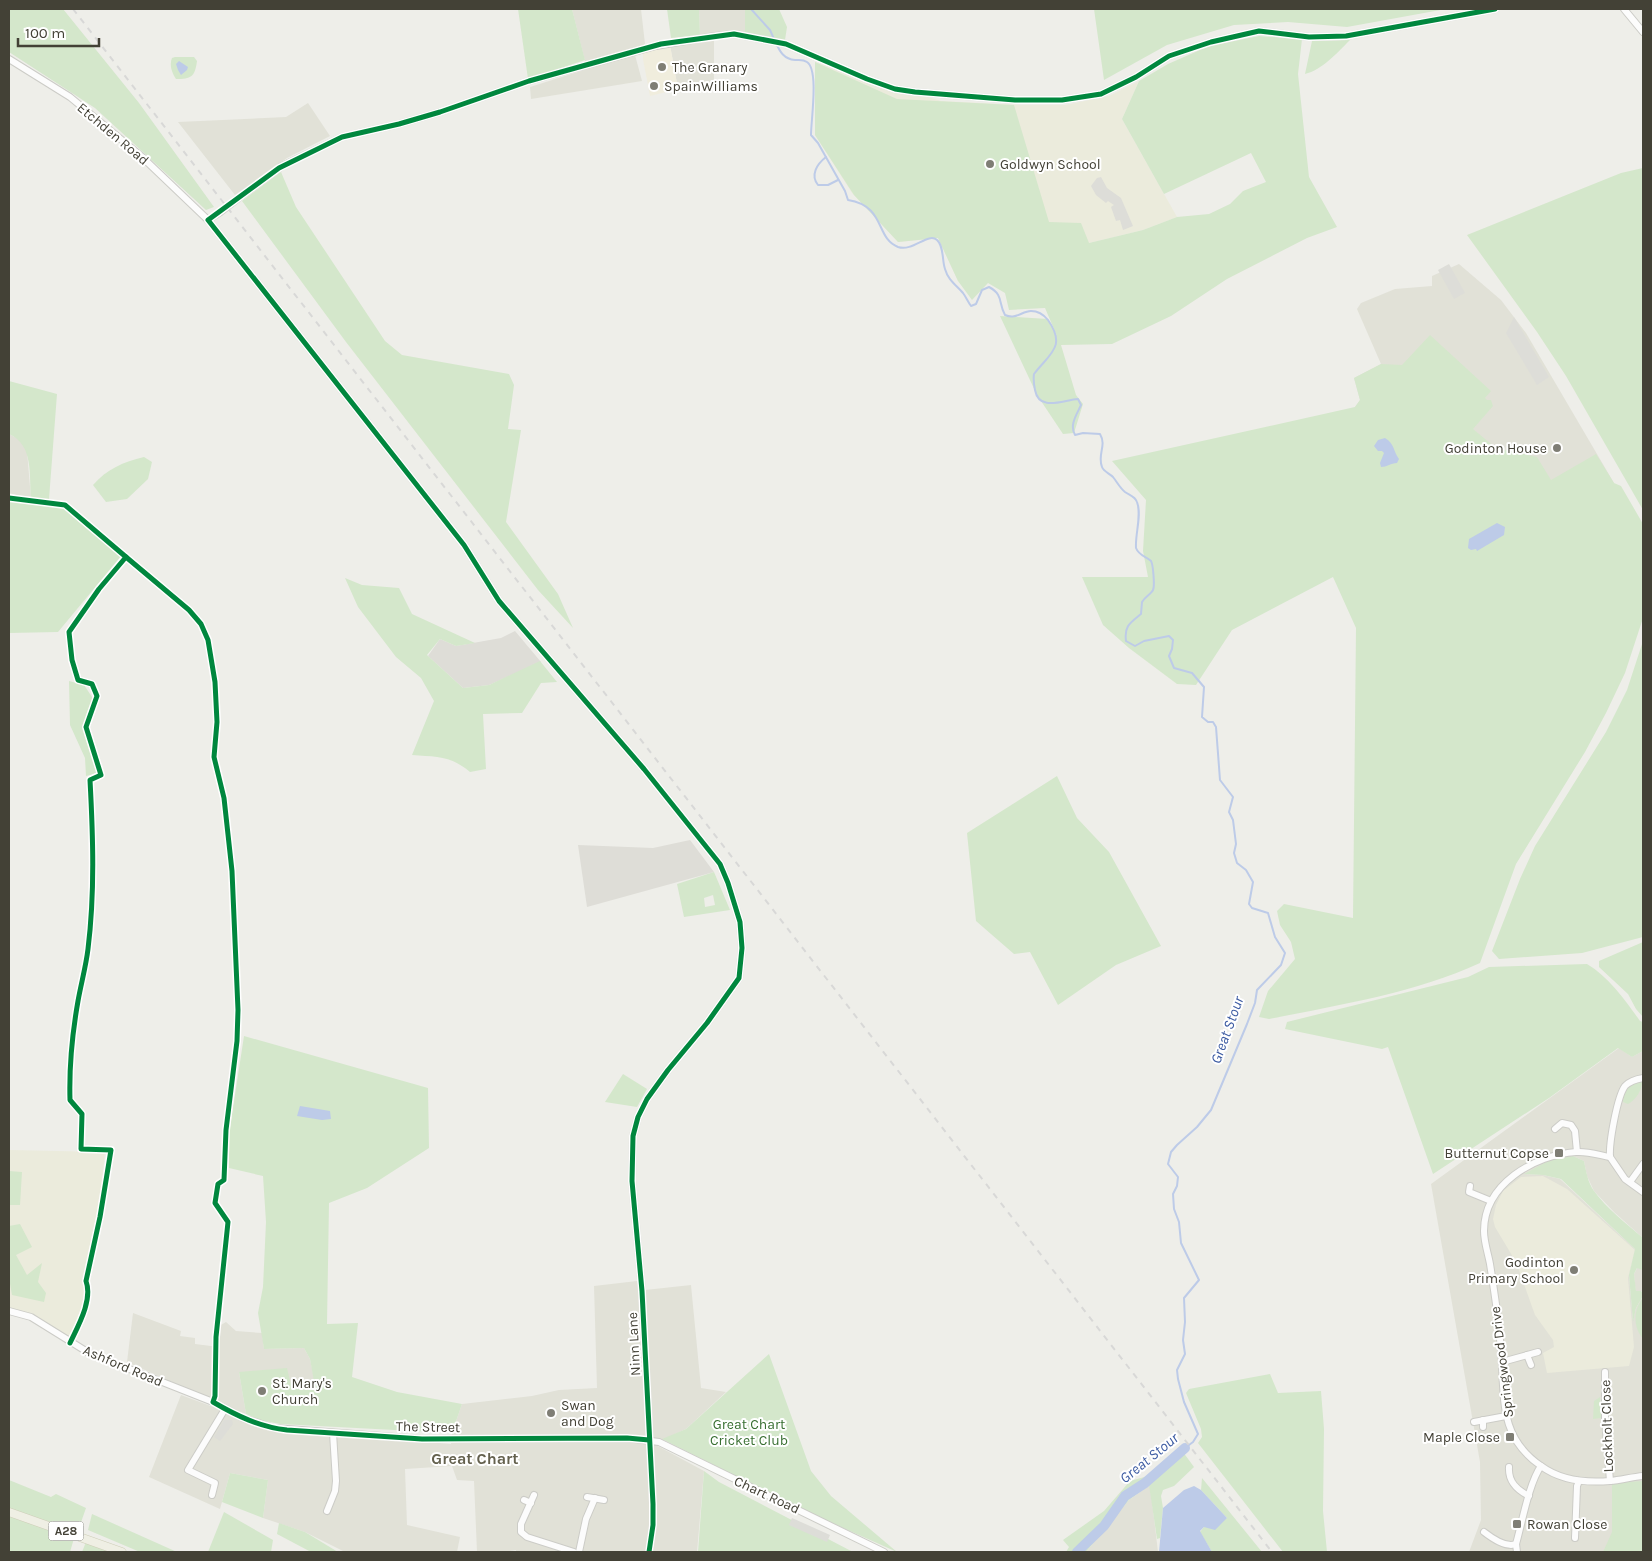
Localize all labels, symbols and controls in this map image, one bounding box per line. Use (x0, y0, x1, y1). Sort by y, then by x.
scale bar (18, 15, 99, 47)
text: 100 m (25, 24, 65, 42)
place label: The Granary (672, 59, 748, 76)
marker: The Granary (656, 61, 668, 73)
place label: SpainWilliams (664, 78, 758, 95)
marker: SpainWilliams (648, 80, 660, 92)
street label: Etchden Road (74, 99, 152, 169)
place label: Goldwyn School (1000, 156, 1101, 173)
marker: Goldwyn School (984, 158, 996, 170)
place label: Godinton House (1445, 440, 1547, 457)
marker: Godinton House (1551, 442, 1563, 454)
water label: Great Stour (1206, 993, 1248, 1066)
place label: Butternut Copse (1445, 1145, 1549, 1162)
marker: Butternut Copse (1553, 1147, 1565, 1159)
place label: Godinton Primary School (1468, 1254, 1564, 1287)
marker: Godinton Primary School (1568, 1264, 1580, 1276)
street label: Springwood Drive (1487, 1305, 1517, 1419)
street label: Ninn Lane (624, 1312, 644, 1376)
street label: Ashford Road (80, 1342, 166, 1390)
place label: St. Mary's Church (272, 1375, 332, 1408)
street label: Lockholt Close (1597, 1379, 1617, 1473)
marker: St. Mary's Church (256, 1385, 268, 1397)
place label: Swan and Dog (561, 1397, 614, 1430)
marker: Swan and Dog (545, 1407, 557, 1419)
park label: Great Chart Cricket Club (710, 1416, 788, 1449)
street label: The Street (396, 1418, 460, 1436)
water label: Great Stour (1116, 1428, 1183, 1487)
place label: Maple Close (1423, 1429, 1500, 1446)
marker: Maple Close (1504, 1431, 1516, 1443)
district label: Great Chart (431, 1449, 519, 1468)
street label: Chart Road (731, 1472, 803, 1518)
place label: Rowan Close (1527, 1516, 1608, 1533)
marker: Rowan Close (1511, 1518, 1523, 1530)
road number: A28 (48, 1522, 84, 1540)

